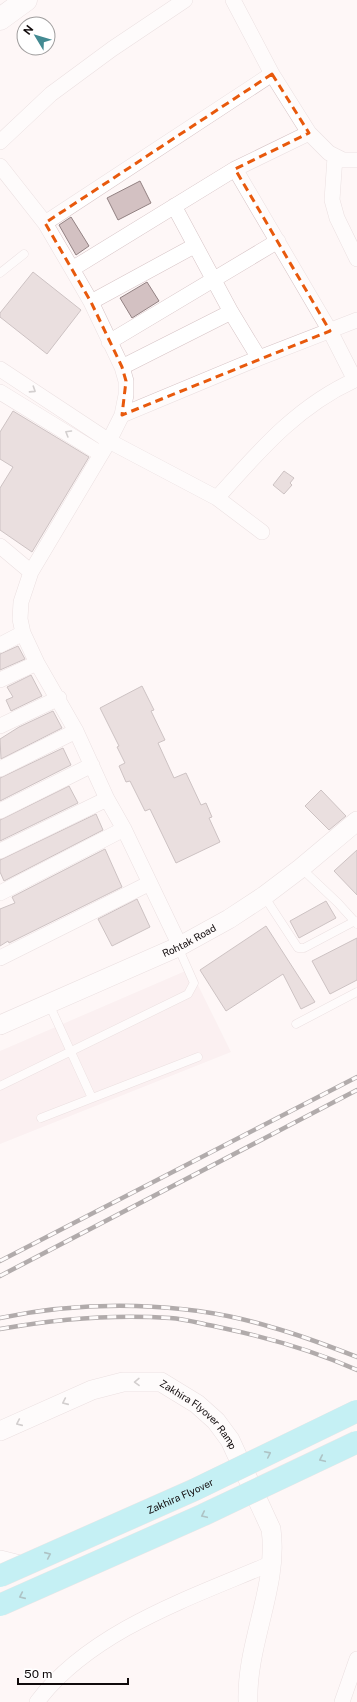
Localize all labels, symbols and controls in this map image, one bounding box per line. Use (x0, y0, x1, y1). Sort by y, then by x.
north arrow (16, 16, 56, 56)
text: N (21, 23, 35, 37)
one-way arrow (28, 385, 35, 392)
one-way arrow (65, 431, 72, 438)
street label: Rohtak Road (160, 921, 218, 959)
street label: Zakhira Flyover Ramp (158, 1377, 239, 1451)
one-way arrow (134, 1378, 140, 1386)
one-way arrow (62, 1398, 69, 1406)
one-way arrow (16, 1418, 23, 1426)
one-way arrow (264, 1451, 272, 1459)
one-way arrow (318, 1454, 326, 1462)
street label: Zakhira Flyover (145, 1476, 215, 1516)
one-way arrow (201, 1510, 209, 1518)
one-way arrow (44, 1552, 52, 1560)
one-way arrow (18, 1591, 26, 1599)
scale bar (18, 1660, 128, 1686)
text: 50 m (24, 1667, 52, 1681)

